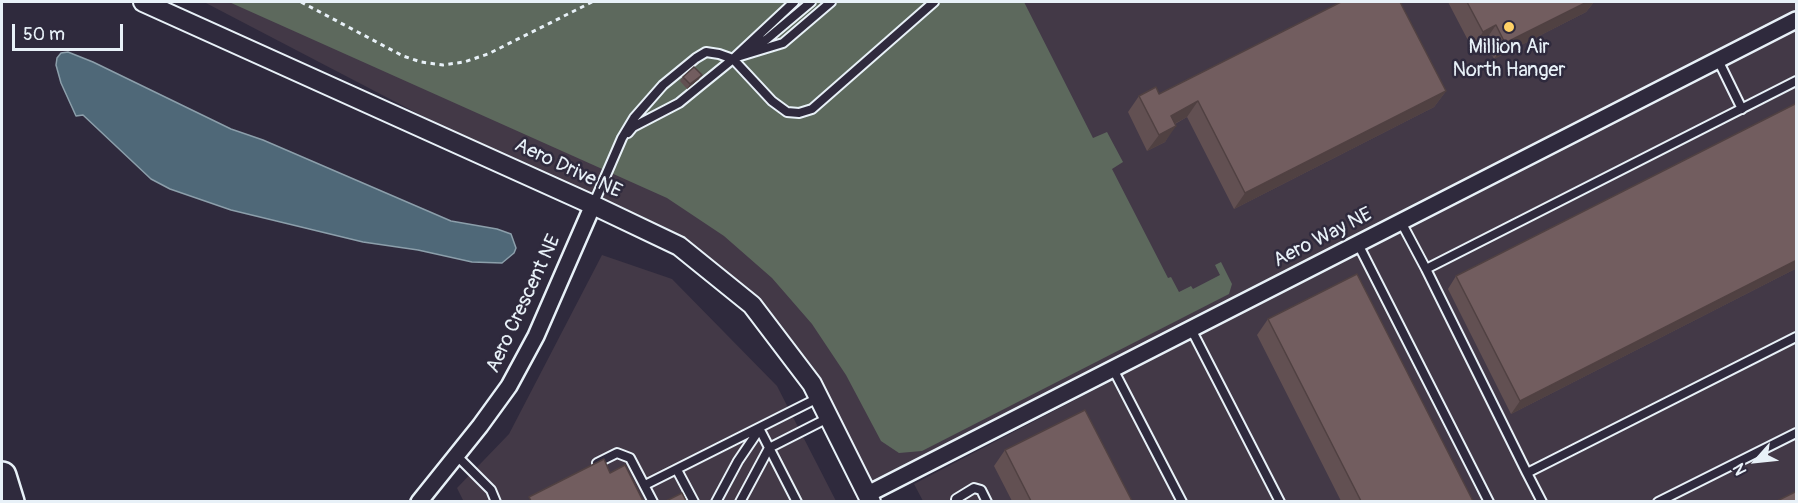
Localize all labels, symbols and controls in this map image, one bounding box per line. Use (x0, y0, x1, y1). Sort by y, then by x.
scale bar (15, 12, 126, 50)
marker: Million Air North Hanger (1502, 20, 1516, 34)
text: 50 m (23, 23, 65, 46)
place label: Million Air North Hanger (1453, 36, 1565, 83)
street label: Aero Drive NE (511, 134, 625, 204)
street label: Aero Way NE (1270, 203, 1376, 273)
street label: Aero Crescent NE (482, 231, 566, 377)
north arrow (1726, 431, 1786, 491)
text: N (1729, 460, 1751, 479)

